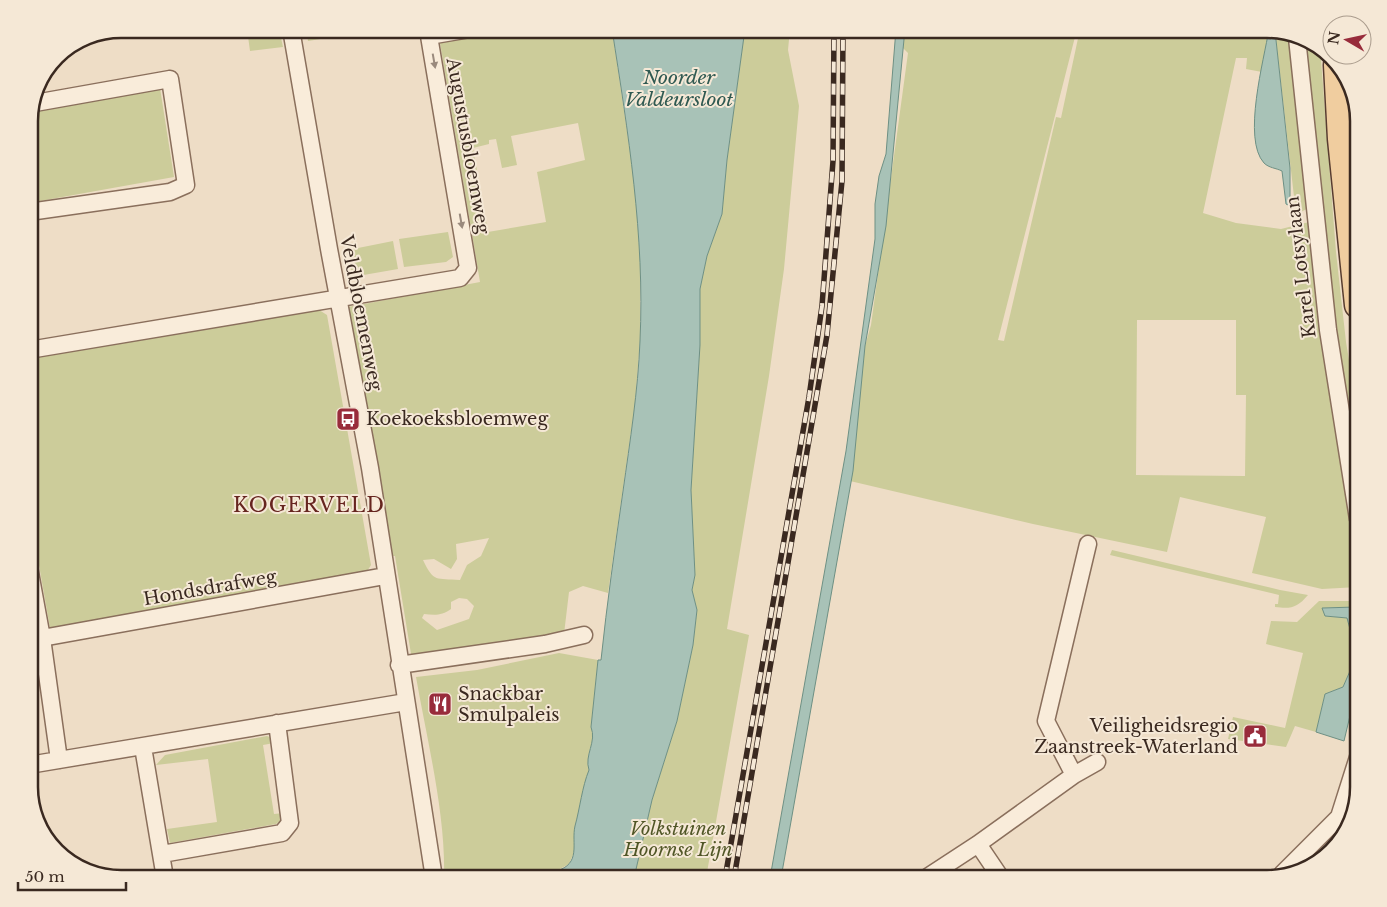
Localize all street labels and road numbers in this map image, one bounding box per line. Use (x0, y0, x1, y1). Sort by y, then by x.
street label: Augustusbloemweg (441, 55, 494, 236)
street label: Karel Lotsylaan (1281, 195, 1321, 339)
street label: Veldbloemenweg (335, 232, 387, 393)
street label: Hondsdrafweg (142, 565, 279, 611)

